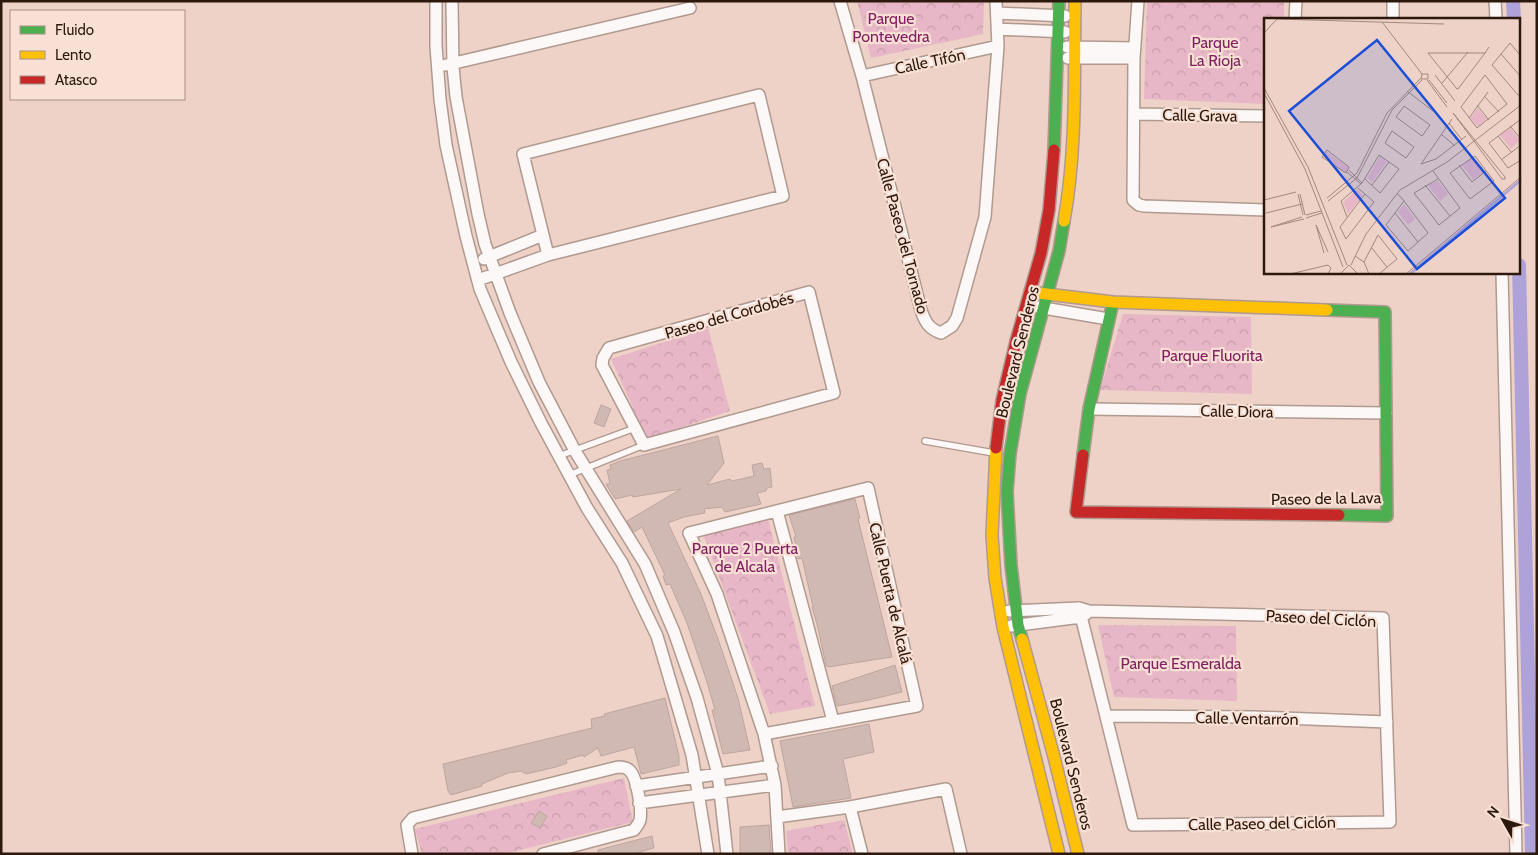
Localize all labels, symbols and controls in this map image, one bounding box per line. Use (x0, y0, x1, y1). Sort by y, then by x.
park label: Parque Pontevedra (852, 9, 930, 46)
legend (10, 10, 185, 100)
inset map (1264, 18, 1520, 274)
text: Fluido (55, 21, 94, 39)
park label: Parque La Rioja (1189, 33, 1241, 70)
street label: Calle Tifón (893, 45, 967, 78)
text: Lento (55, 46, 92, 64)
text: Atasco (55, 71, 97, 89)
street label: Calle Grava (1162, 105, 1238, 126)
street label: Calle Paseo del Tornado (873, 156, 933, 316)
street label: Boulevard Senderos (992, 284, 1043, 420)
street label: Paseo del Cordobés (663, 288, 796, 343)
park label: Parque Fluorita (1161, 346, 1263, 365)
street label: Calle Diora (1200, 401, 1274, 422)
street label: Paseo de la Lava (1271, 488, 1382, 509)
street label: Calle Puerta de Alcalá (865, 520, 916, 666)
park label: Parque 2 Puerta de Alcala (692, 539, 798, 576)
street label: Paseo del Ciclón (1265, 606, 1377, 631)
park label: Parque Esmeralda (1120, 654, 1242, 673)
street label: Boulevard Senderos (1046, 696, 1097, 832)
street label: Calle Ventarrón (1195, 708, 1299, 729)
north arrow (1478, 795, 1528, 845)
text: N (1483, 802, 1503, 821)
street label: Calle Paseo del Ciclón (1188, 813, 1336, 834)

